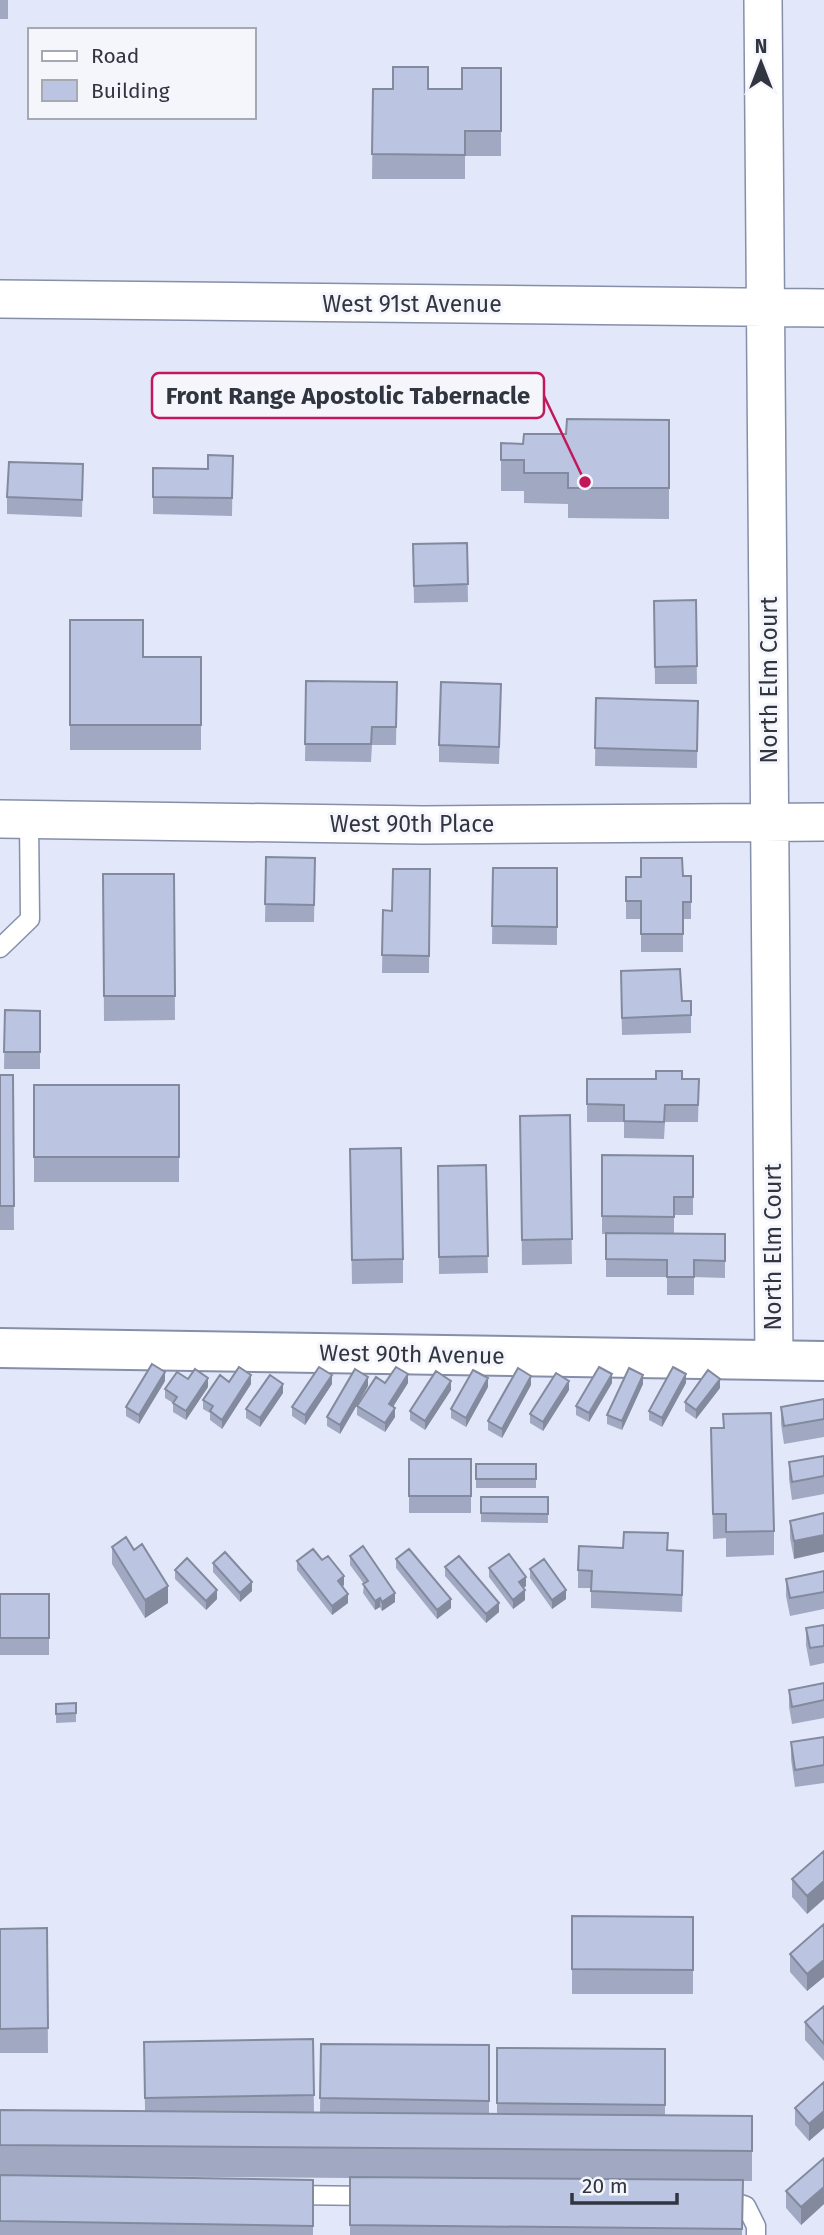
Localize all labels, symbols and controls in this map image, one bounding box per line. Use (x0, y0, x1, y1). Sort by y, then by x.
legend (28, 28, 256, 119)
north arrow (726, 28, 796, 98)
text: N (755, 35, 767, 58)
text: Road (91, 43, 139, 69)
text: Building (91, 78, 170, 104)
street label: West 91st Avenue (322, 290, 502, 318)
callout: Front Range Apostolic Tabernacle (152, 373, 544, 418)
text: Front Range Apostolic Tabernacle (166, 382, 530, 410)
street label: North Elm Court (755, 596, 783, 764)
street label: West 90th Place (330, 810, 494, 838)
street label: North Elm Court (759, 1163, 787, 1331)
street label: West 90th Avenue (319, 1338, 505, 1370)
scale bar (572, 2162, 677, 2206)
text: 20 m (582, 2173, 628, 2199)

